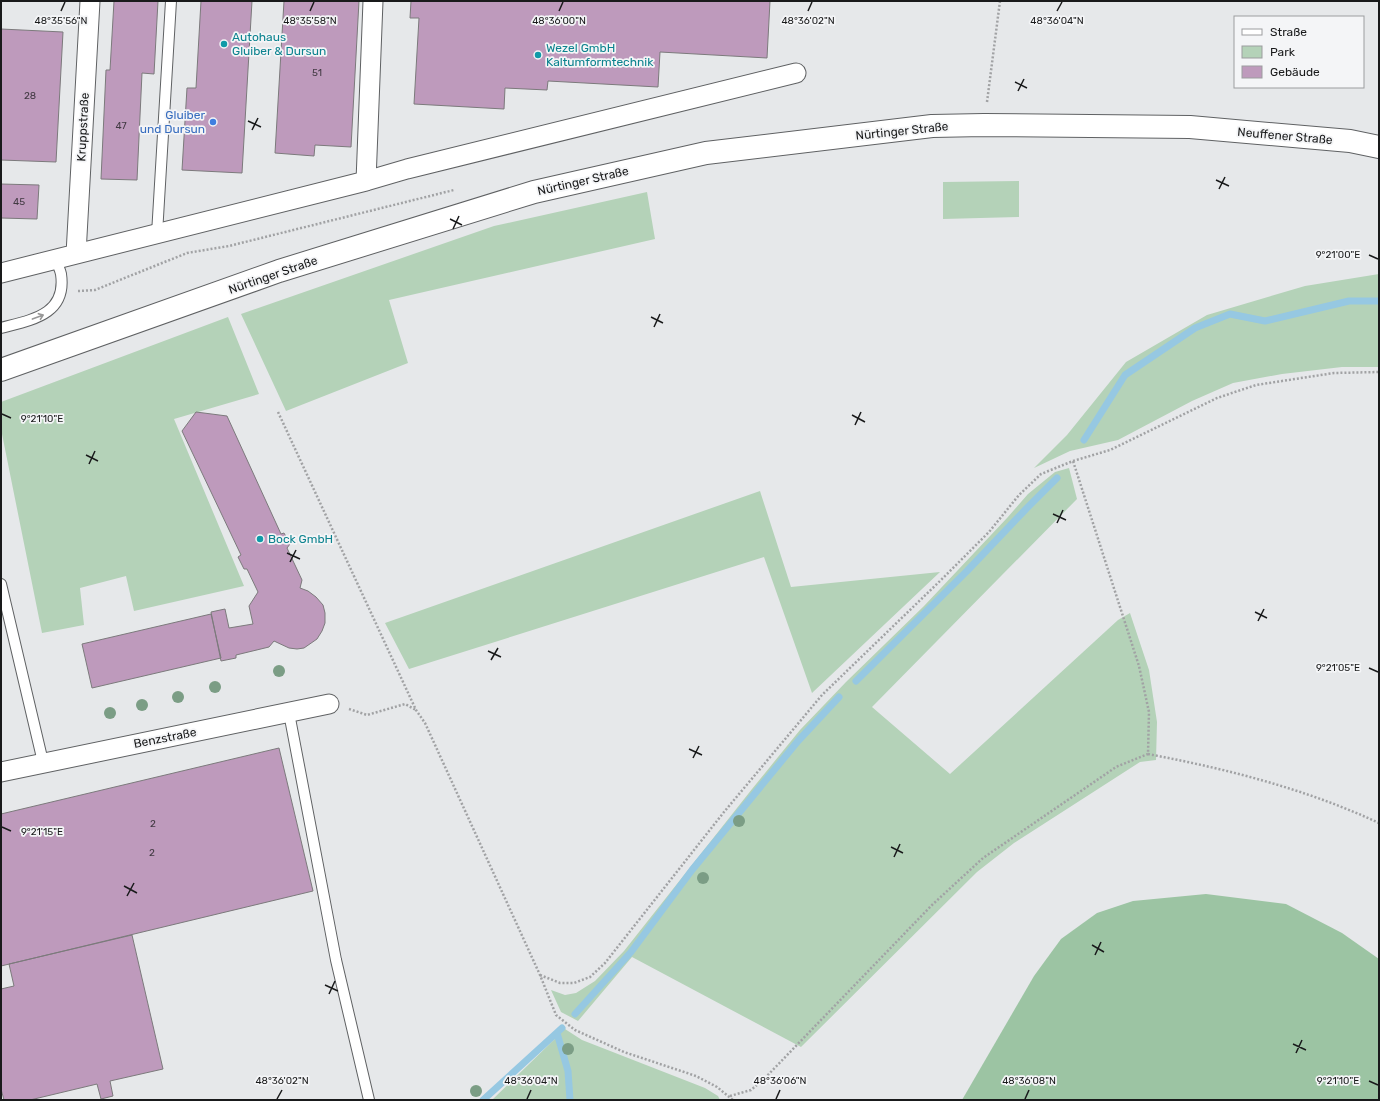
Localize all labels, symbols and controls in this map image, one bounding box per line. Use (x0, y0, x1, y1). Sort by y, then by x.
text: 48°35'56"N (35, 15, 87, 27)
text: 48°35'58"N (283, 15, 337, 27)
text: 48°36'00"N (532, 15, 586, 27)
text: 48°36'02"N (781, 15, 835, 27)
text: 48°36'04"N (1030, 15, 1084, 27)
legend (1234, 16, 1364, 88)
text: Straße (1270, 25, 1307, 39)
place label: Autohaus Gluiber & Dursun (232, 30, 326, 58)
marker: Autohaus Gluiber & Dursun (219, 39, 229, 49)
place label: Wezel GmbH Kaltumformtechnik (546, 41, 654, 69)
text: Park (1270, 45, 1296, 59)
marker: Wezel GmbH Kaltumformtechnik (533, 50, 543, 60)
text: Gebäude (1270, 65, 1320, 79)
house number: 51 (312, 67, 322, 79)
house number: 28 (24, 90, 36, 102)
street label: Kruppstraße (74, 92, 92, 162)
place label: Gluiber und Dursun (140, 108, 205, 136)
marker: Gluiber und Dursun (208, 117, 218, 127)
street label: Nürtinger Straße (855, 119, 949, 143)
house number: 47 (115, 120, 127, 132)
street label: Neuffener Straße (1237, 125, 1333, 147)
street label: Nürtinger Straße (536, 164, 630, 198)
house number: 45 (13, 196, 25, 208)
text: 9°21'00"E (1316, 249, 1360, 261)
street label: Nürtinger Straße (227, 253, 320, 297)
one-way arrow (32, 312, 44, 320)
text: 9°21'10"E (21, 413, 63, 425)
place label: Bock GmbH (268, 532, 333, 546)
marker: Bock GmbH (255, 534, 265, 544)
text: 9°21'05"E (1316, 662, 1360, 674)
street label: Benzstraße (132, 725, 198, 751)
house number: 2 (150, 818, 156, 830)
text: 9°21'15"E (21, 826, 63, 838)
house number: 2 (149, 847, 155, 859)
text: 48°36'02"N (255, 1075, 309, 1087)
text: 48°36'04"N (504, 1075, 558, 1087)
text: 48°36'06"N (753, 1075, 807, 1087)
text: 48°36'08"N (1002, 1075, 1056, 1087)
text: 9°21'10"E (1317, 1075, 1359, 1087)

